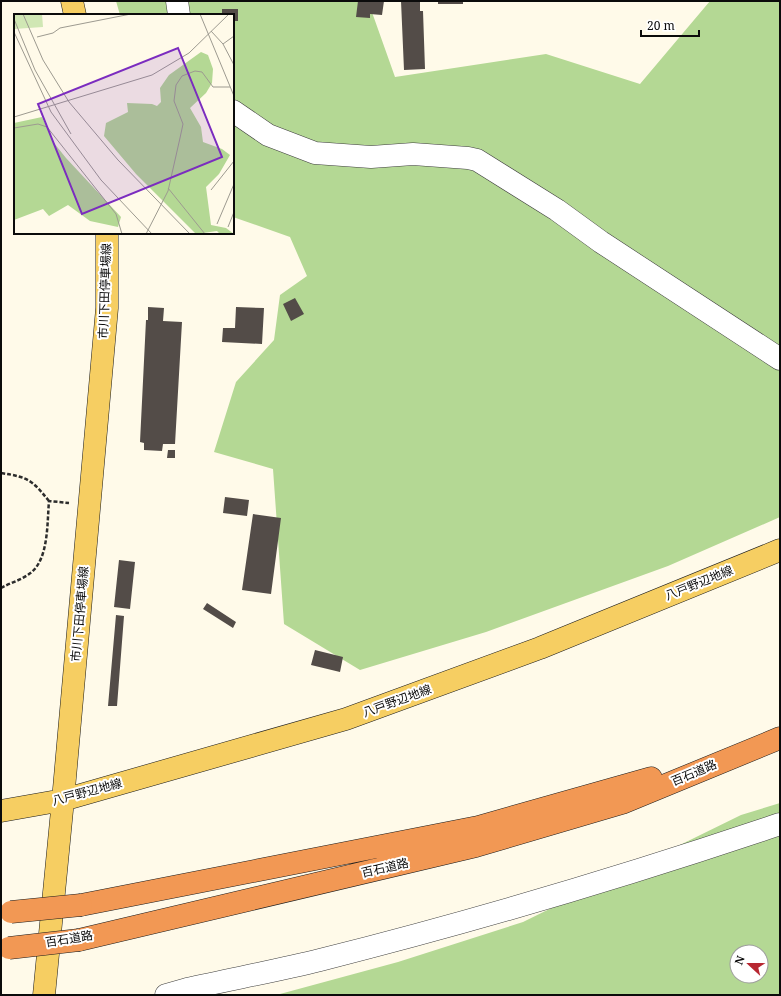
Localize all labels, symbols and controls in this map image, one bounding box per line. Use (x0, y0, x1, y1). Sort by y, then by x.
scale bar (641, 12, 699, 38)
inset map (14, 14, 234, 234)
text: 20 m (647, 17, 675, 34)
street label: 市川下田停車場線 (94, 243, 115, 339)
street label: 八戸野辺地線 (662, 561, 735, 604)
street label: 市川下田停車場線 (67, 565, 92, 663)
street label: 八戸野辺地線 (360, 680, 434, 721)
street label: 百石道路 (668, 755, 719, 790)
street label: 八戸野辺地線 (50, 774, 124, 809)
street label: 百石道路 (360, 854, 410, 881)
street label: 百石道路 (44, 926, 94, 951)
north arrow (729, 944, 769, 984)
text: N (731, 953, 748, 967)

